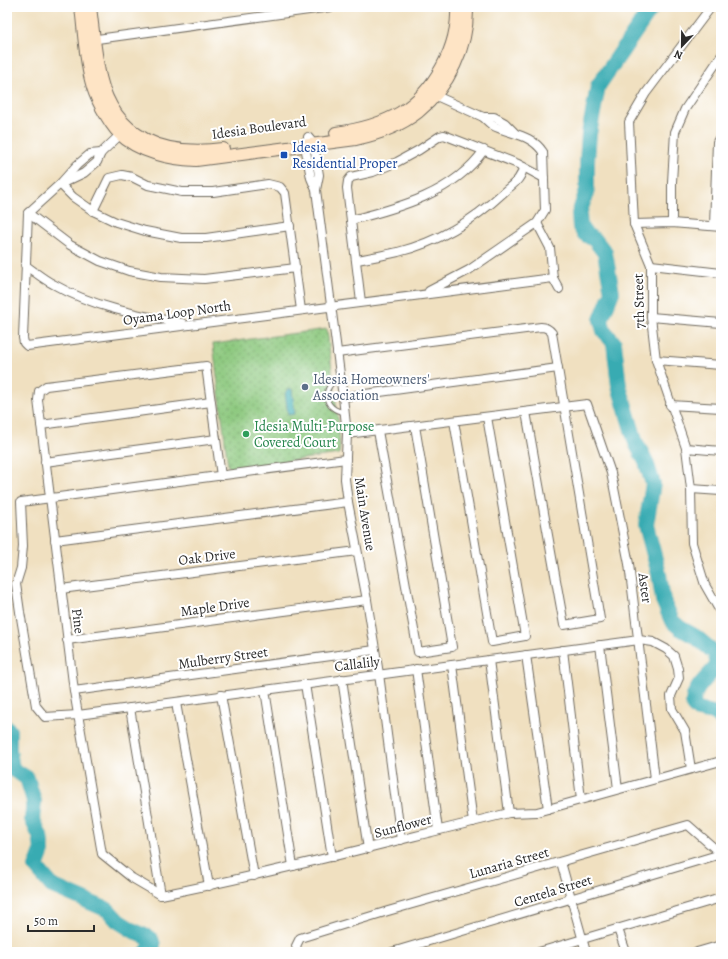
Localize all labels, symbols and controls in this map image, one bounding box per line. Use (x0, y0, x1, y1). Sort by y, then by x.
north arrow (662, 26, 702, 66)
text: N (672, 46, 685, 63)
street label: Idesia Boulevard (211, 112, 308, 144)
place label: Idesia Residential Proper (292, 138, 398, 173)
marker: Idesia Residential Proper (279, 150, 289, 160)
street label: 7th Street (629, 273, 649, 329)
street label: Oyama Loop North (122, 296, 233, 330)
place label: Idesia Homeowners' Association (312, 370, 430, 405)
marker: Idesia Homeowners' Association (300, 382, 310, 392)
place label: Idesia Multi-Purpose Covered Court (254, 417, 374, 452)
marker: Idesia Multi-Purpose Covered Court (241, 429, 251, 439)
street label: Main Avenue (350, 476, 380, 552)
street label: Oak Drive (177, 544, 237, 570)
street label: Aster (633, 571, 657, 605)
street label: Maple Drive (179, 593, 251, 621)
street label: Pine (67, 607, 89, 635)
street label: Mulberry Street (177, 642, 269, 674)
street label: Callalily (333, 652, 382, 676)
street label: Sunflower (372, 809, 434, 843)
street label: Lunaria Street (467, 842, 551, 883)
street label: Centela Street (512, 870, 595, 912)
scale bar (28, 907, 94, 933)
text: 50 m (34, 913, 58, 929)

